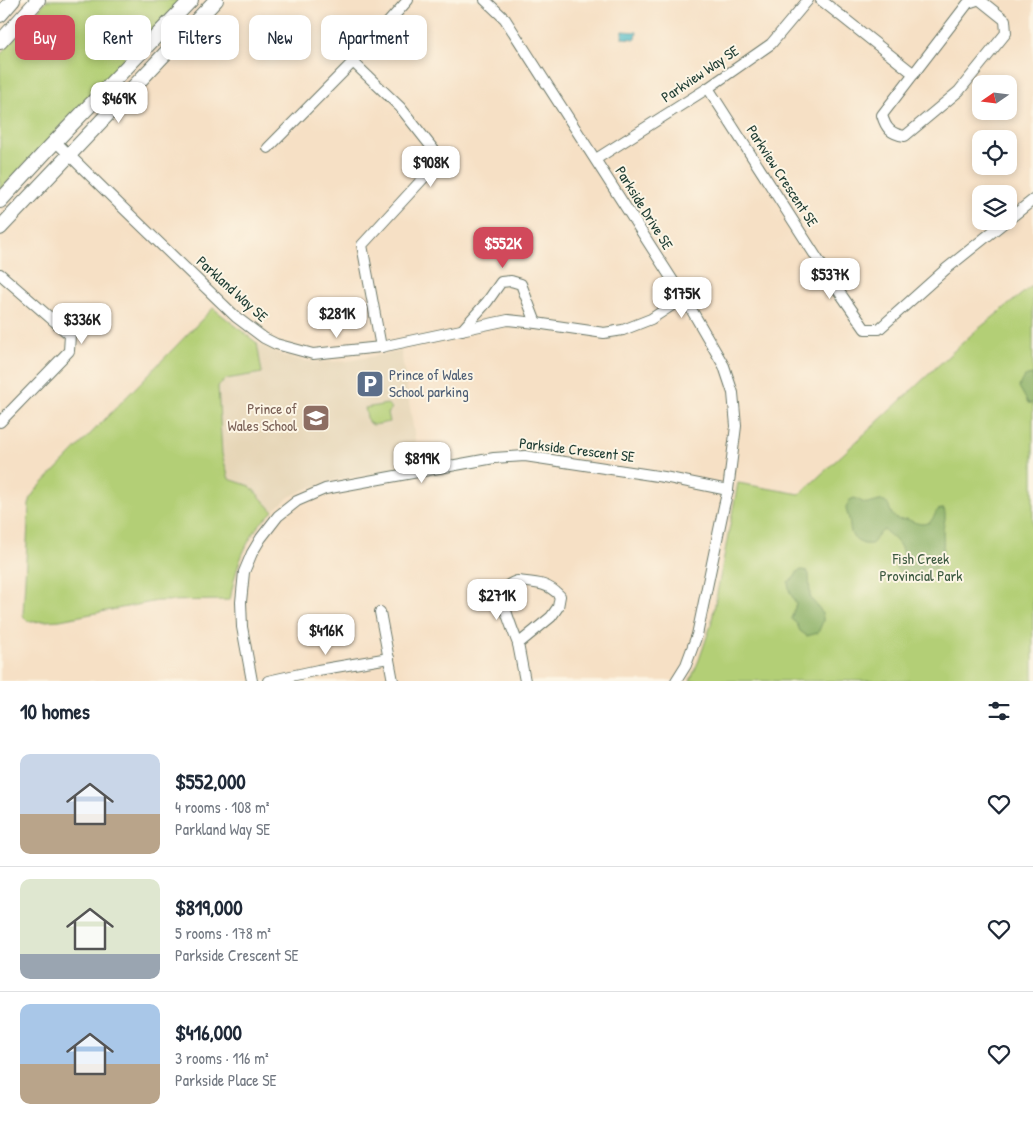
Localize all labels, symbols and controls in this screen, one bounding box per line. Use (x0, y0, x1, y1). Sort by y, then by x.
chip: Buy (15, 15, 75, 60)
chip: Rent (85, 15, 151, 60)
chip: Filters (161, 15, 239, 60)
chip: New (249, 15, 311, 60)
chip: Apartment (321, 15, 427, 60)
street label: Parkview Way SE (657, 40, 743, 107)
north arrow (972, 75, 1018, 120)
map controls (972, 75, 1017, 230)
pin: $469K (84, 82, 154, 124)
text: $469K (102, 87, 136, 109)
street label: Parkview Crescent SE (742, 121, 823, 231)
button: locate (972, 130, 1017, 175)
pin: $908K (396, 146, 466, 188)
text: $908K (413, 151, 449, 173)
street label: Parkside Drive SE (610, 162, 679, 254)
button: layers (972, 185, 1017, 230)
pin: $552K (468, 226, 538, 269)
text: $552K (484, 232, 522, 254)
street label: Parkland Way SE (192, 251, 273, 327)
pin: $537K (795, 258, 865, 300)
text: $537K (811, 263, 849, 285)
pin: $175K (647, 276, 717, 319)
text: $175K (664, 282, 700, 304)
pin: $281K (302, 296, 372, 339)
pin: $336K (47, 302, 117, 345)
text: $281K (319, 302, 355, 324)
text: $336K (63, 308, 101, 330)
place label: Prince of Wales School parking (389, 364, 473, 402)
parking icon: Prince of Wales School parking (355, 369, 385, 399)
place label: Prince of Wales School (228, 398, 298, 436)
school or university icon: Prince of Wales School (301, 403, 331, 433)
street label: Parkside Crescent SE (518, 432, 636, 467)
pin: $819K (387, 442, 457, 484)
text: $819K (404, 447, 440, 469)
park label: Fish Creek Provincial Park (880, 548, 962, 586)
pin: $271K (462, 578, 532, 621)
text: $271K (478, 584, 516, 606)
pin: $416K (291, 614, 361, 656)
text: $416K (309, 619, 343, 641)
text: 10 homes (20, 697, 90, 726)
icon: filters (985, 697, 1013, 725)
text: $552,000 (175, 767, 246, 796)
icon: home (60, 774, 120, 834)
icon: heart (985, 790, 1013, 818)
text: 4 rooms · 108 m² (175, 796, 269, 818)
text: Parkland Way SE (175, 818, 270, 840)
text: $819,000 (175, 893, 243, 922)
icon: home (60, 899, 120, 959)
icon: heart (985, 915, 1013, 943)
text: 5 rooms · 178 m² (175, 922, 271, 944)
text: Parkside Crescent SE (175, 944, 299, 966)
text: $416,000 (175, 1018, 242, 1047)
icon: home (60, 1024, 120, 1084)
icon: heart (985, 1040, 1013, 1068)
text: 3 rooms · 116 m² (175, 1047, 269, 1069)
text: Parkside Place SE (175, 1069, 277, 1091)

